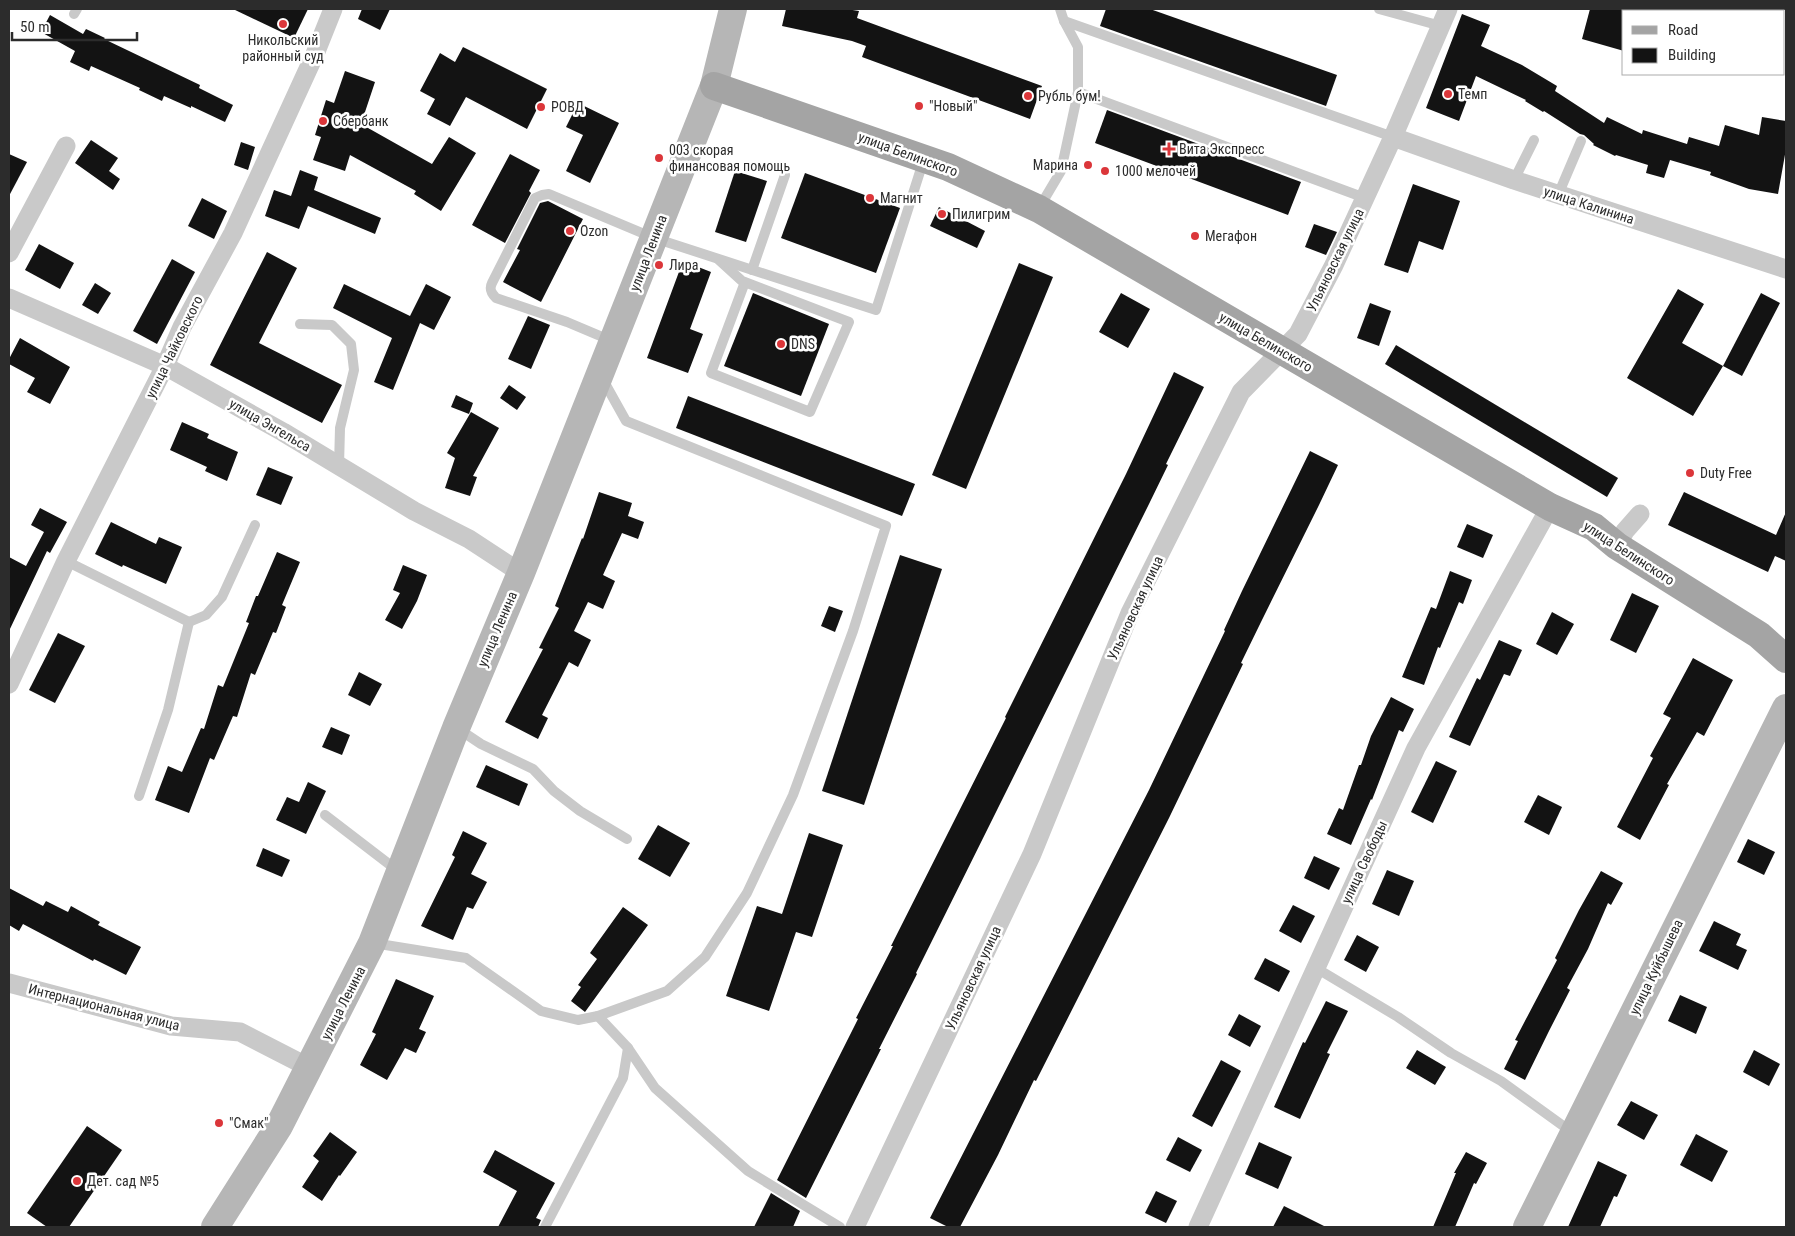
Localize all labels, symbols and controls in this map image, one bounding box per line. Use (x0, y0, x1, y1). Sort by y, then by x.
scale bar (12, 10, 138, 42)
legend (1622, 10, 1785, 75)
text: 50 m (20, 18, 50, 36)
marker: Никольский районный суд (277, 18, 289, 30)
text: Road (1668, 21, 1698, 39)
place label: Никольский районный суд (242, 32, 324, 64)
text: Building (1668, 46, 1716, 64)
place label: Темп (1458, 86, 1487, 102)
place label: Рубль бум! (1038, 88, 1101, 104)
marker: Темп (1442, 88, 1454, 100)
marker: Рубль бум! (1022, 90, 1034, 102)
place label: "Новый" (929, 98, 977, 114)
place label: РОВД (551, 99, 584, 115)
marker: "Новый" (913, 100, 925, 112)
marker: РОВД (535, 101, 547, 113)
place label: Сбербанк (333, 113, 389, 129)
marker: Сбербанк (317, 115, 329, 127)
street label: улица Белинского (856, 129, 960, 179)
place label: Вита Экспресс (1179, 141, 1264, 157)
place label: 003 скорая финансовая помощь (669, 142, 790, 174)
marker: Вита Экспресс (1163, 143, 1175, 155)
marker: 003 скорая финансовая помощь (653, 152, 665, 164)
place label: Марина (1033, 157, 1078, 173)
marker: Марина (1082, 159, 1094, 171)
place label: 1000 мелочей (1115, 163, 1196, 179)
marker: 1000 мелочей (1099, 165, 1111, 177)
street label: улица Калинина (1542, 183, 1636, 227)
place label: Магнит (880, 190, 923, 206)
marker: Магнит (864, 192, 876, 204)
place label: Пилигрим (952, 206, 1010, 222)
street label: Ульяновская улица (1303, 206, 1367, 314)
marker: Пилигрим (936, 208, 948, 220)
street label: улица Ленина (626, 213, 670, 293)
place label: Ozon (580, 223, 608, 239)
marker: Ozon (564, 225, 576, 237)
place label: Мегафон (1205, 228, 1257, 244)
marker: Мегафон (1189, 230, 1201, 242)
place label: Лира (669, 257, 698, 273)
marker: Лира (653, 259, 665, 271)
street label: улица Чайковского (142, 293, 206, 401)
street label: улица Белинского (1217, 309, 1315, 375)
place label: DNS (791, 336, 815, 352)
marker: DNS (775, 338, 787, 350)
street label: улица Энгельса (227, 395, 313, 455)
place label: Duty Free (1700, 465, 1752, 481)
marker: Duty Free (1684, 467, 1696, 479)
street label: улица Белинского (1581, 518, 1677, 588)
street label: Ульяновская улица (1104, 554, 1166, 662)
street label: улица Ленина (474, 589, 520, 669)
street label: улица Свободы (1338, 818, 1390, 906)
street label: улица Куйбышева (1626, 917, 1686, 1017)
street label: Ульяновская улица (942, 924, 1004, 1032)
street label: улица Ленина (318, 964, 368, 1042)
street label: Интернациональная улица (27, 980, 181, 1034)
place label: "Смак" (229, 1115, 268, 1131)
marker: "Смак" (213, 1117, 225, 1129)
place label: Дет. сад №5 (87, 1173, 159, 1189)
marker: Дет. сад №5 (71, 1175, 83, 1187)

